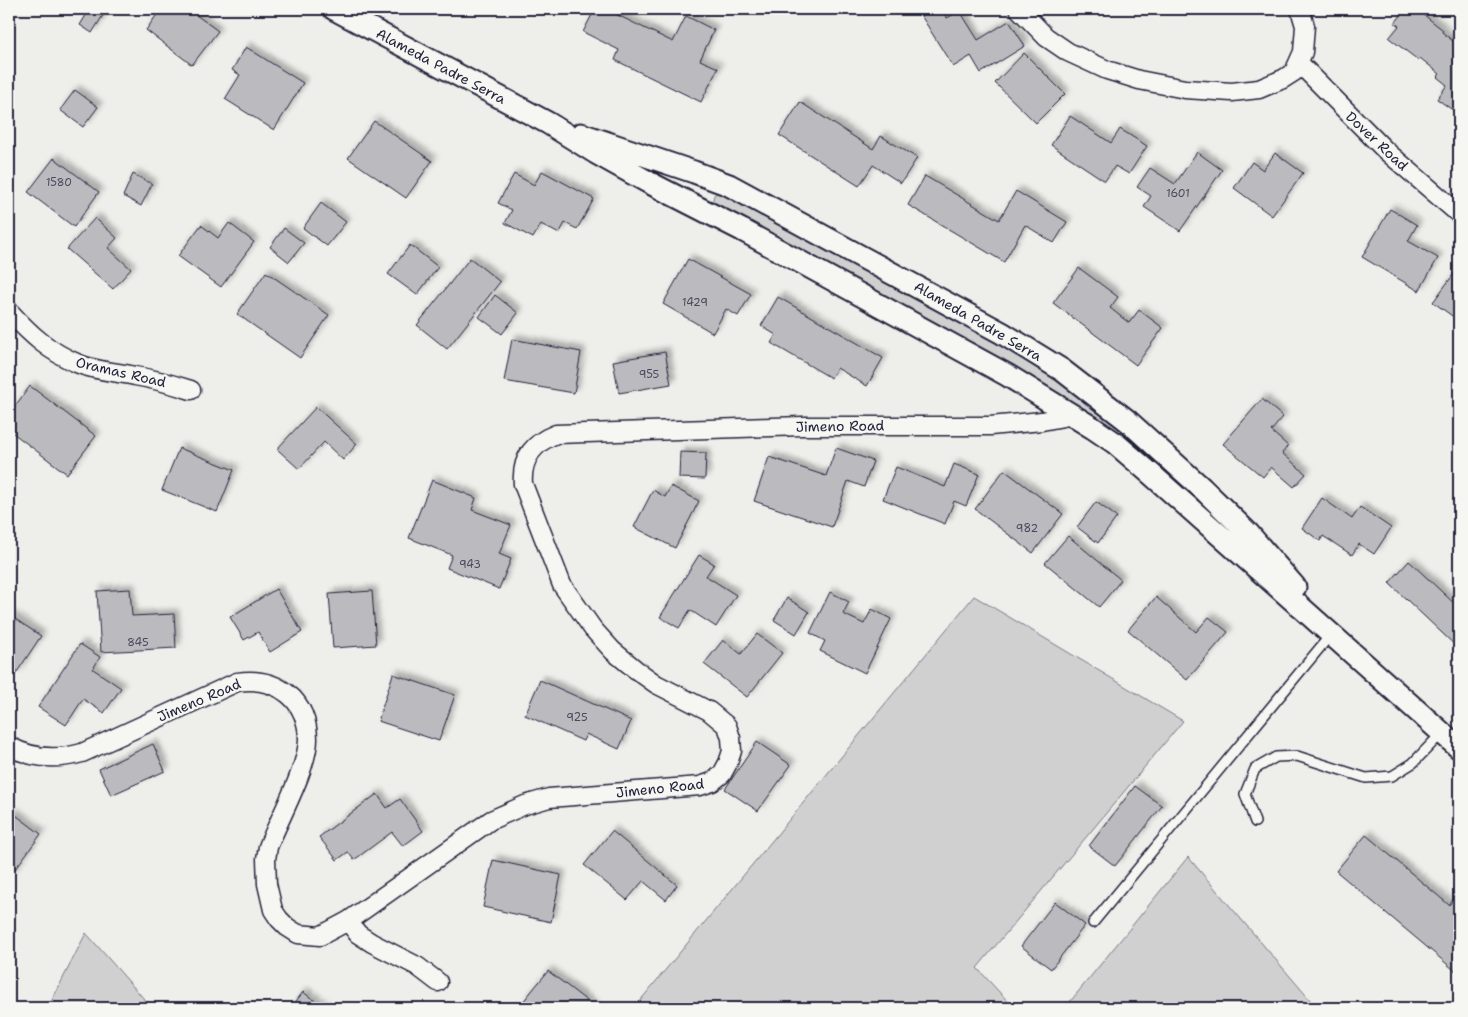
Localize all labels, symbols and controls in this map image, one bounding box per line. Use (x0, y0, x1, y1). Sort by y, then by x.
street label: Alameda Padre Serra (373, 24, 509, 108)
street label: Dover Road (1342, 108, 1412, 175)
house number: 1580 (46, 175, 72, 190)
house number: 1601 (1166, 186, 1190, 201)
street label: Alameda Padre Serra (911, 277, 1045, 365)
house number: 1429 (682, 295, 708, 310)
street label: Oramas Road (74, 353, 168, 391)
house number: 955 (639, 367, 660, 382)
street label: Jimeno Road (795, 416, 885, 436)
house number: 982 (1016, 521, 1038, 536)
house number: 943 (459, 557, 481, 572)
house number: 845 (127, 635, 149, 650)
street label: Jimeno Road (155, 674, 243, 726)
house number: 925 (566, 710, 588, 725)
street label: Jimeno Road (615, 774, 705, 802)

